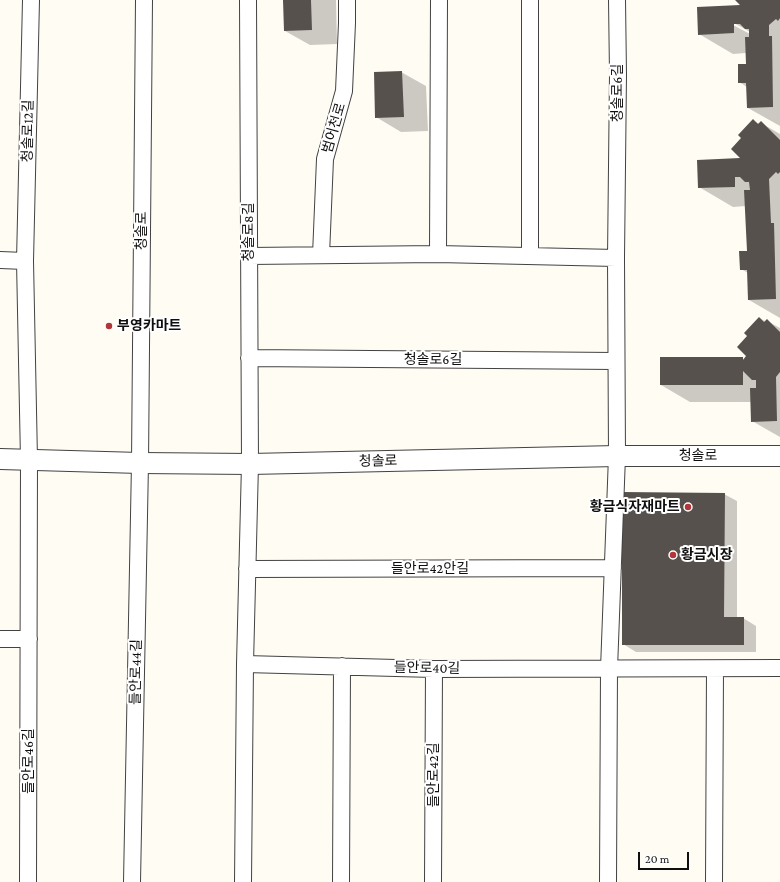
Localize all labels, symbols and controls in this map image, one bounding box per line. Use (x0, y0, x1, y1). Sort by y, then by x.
street label: 청솔로6길 (610, 64, 626, 122)
street label: 청솔로12길 (19, 99, 37, 163)
street label: 범어천로 (319, 101, 349, 155)
street label: 청솔로8길 (241, 202, 257, 262)
street label: 청솔로 (134, 212, 150, 250)
place label: 부영카마트 (117, 318, 181, 334)
marker: 부영카마트 (104, 321, 114, 331)
street label: 청솔로6길 (404, 352, 462, 368)
street label: 청솔로 (679, 448, 717, 464)
street label: 청솔로 (359, 452, 397, 470)
place label: 황금식자재마트 (590, 499, 680, 515)
marker: 황금식자재마트 (683, 502, 693, 512)
place label: 황금시장 (681, 547, 733, 563)
marker: 황금시장 (668, 550, 678, 560)
street label: 들안로42안길 (391, 561, 469, 577)
street label: 들안로44길 (127, 639, 145, 705)
street label: 들안로40길 (394, 659, 460, 677)
street label: 들안로46길 (21, 728, 37, 794)
street label: 들안로42길 (426, 742, 442, 808)
scale bar (640, 844, 691, 870)
text: 20 m (645, 852, 669, 866)

